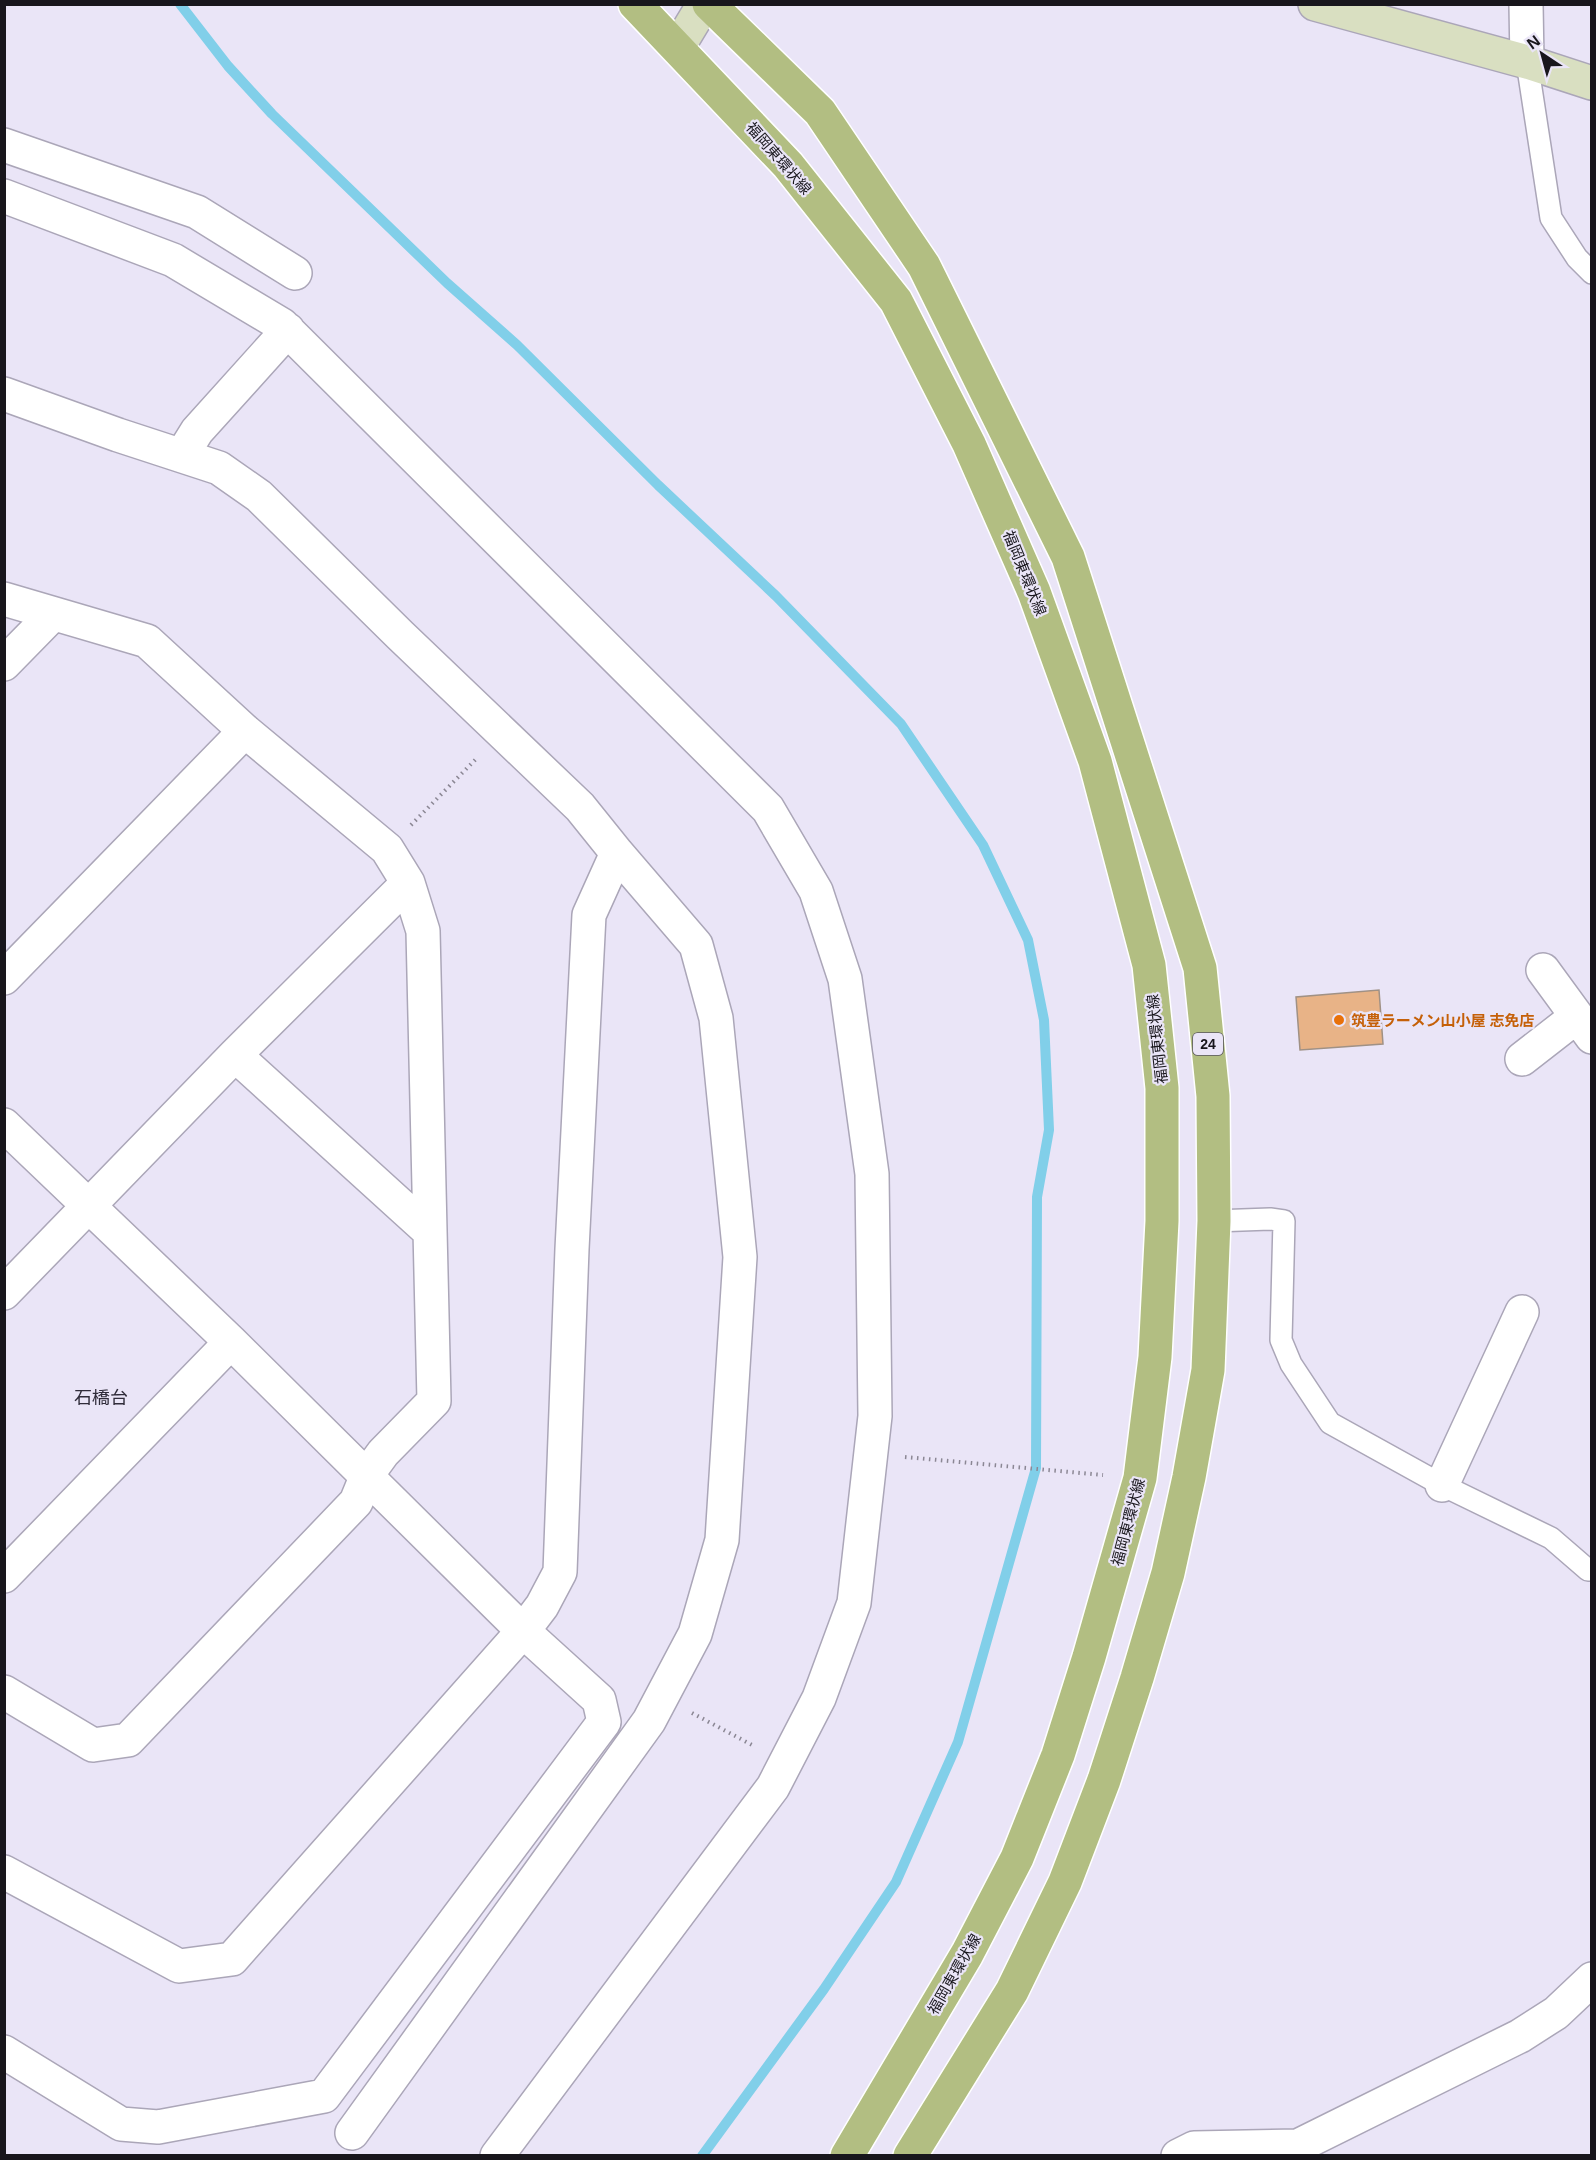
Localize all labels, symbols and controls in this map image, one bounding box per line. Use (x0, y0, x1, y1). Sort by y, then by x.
north arrow (1512, 24, 1572, 84)
text: N (1524, 32, 1543, 53)
street label: 福岡東環状線 (743, 118, 815, 198)
street label: 福岡東環状線 (1000, 528, 1050, 618)
street label: 福岡東環状線 (1144, 993, 1170, 1085)
place label: 筑豊ラーメン山小屋 志免店 (1351, 1012, 1535, 1029)
marker: 筑豊ラーメン山小屋 志免店 (1332, 1013, 1346, 1027)
road number: 24 (1193, 1033, 1223, 1055)
district label: 石橋台 (74, 1388, 128, 1408)
street label: 福岡東環状線 (1108, 1476, 1148, 1568)
street label: 福岡東環状線 (924, 1931, 984, 2017)

